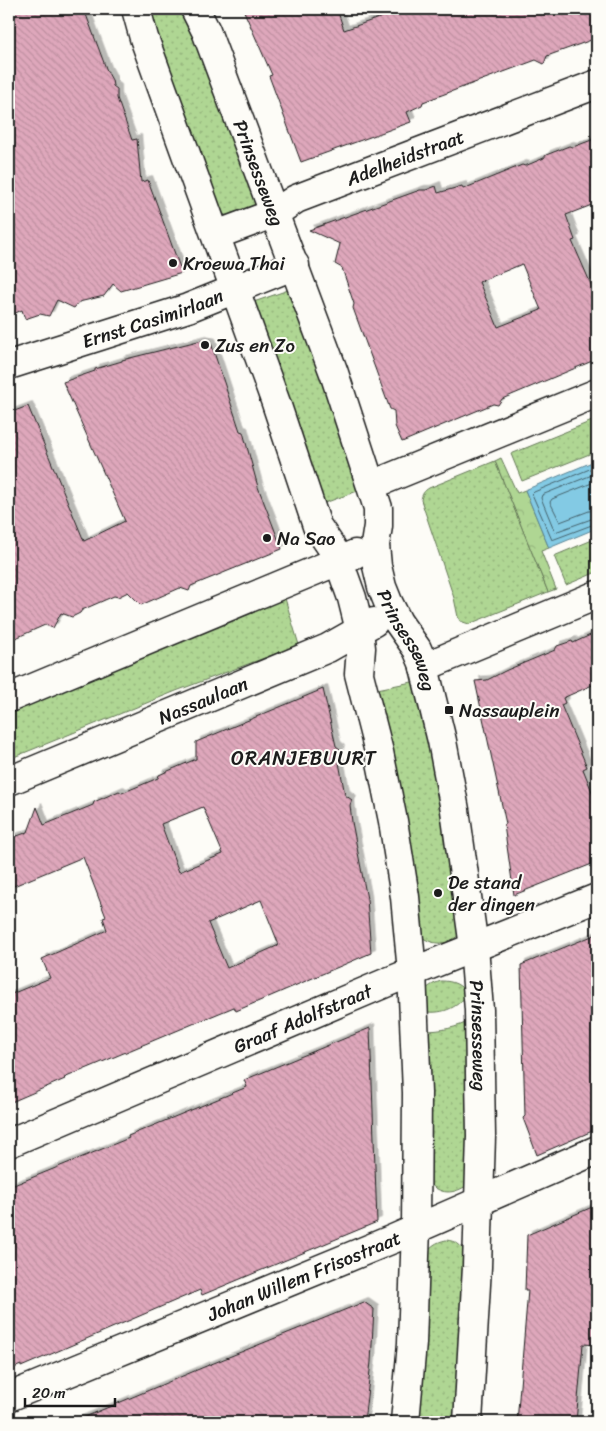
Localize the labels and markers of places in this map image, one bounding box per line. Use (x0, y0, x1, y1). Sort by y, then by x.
place label: Kroewa Thai (183, 247, 285, 280)
marker: Kroewa Thai (167, 257, 179, 269)
place label: Zus en Zo (215, 329, 295, 362)
marker: Zus en Zo (199, 339, 211, 351)
place label: Na Sao (277, 522, 336, 555)
marker: Na Sao (261, 532, 273, 544)
place label: Nassauplein (459, 694, 560, 727)
marker: Nassauplein (443, 704, 455, 716)
place label: De stand der dingen (448, 866, 535, 921)
marker: De stand der dingen (432, 887, 444, 899)

